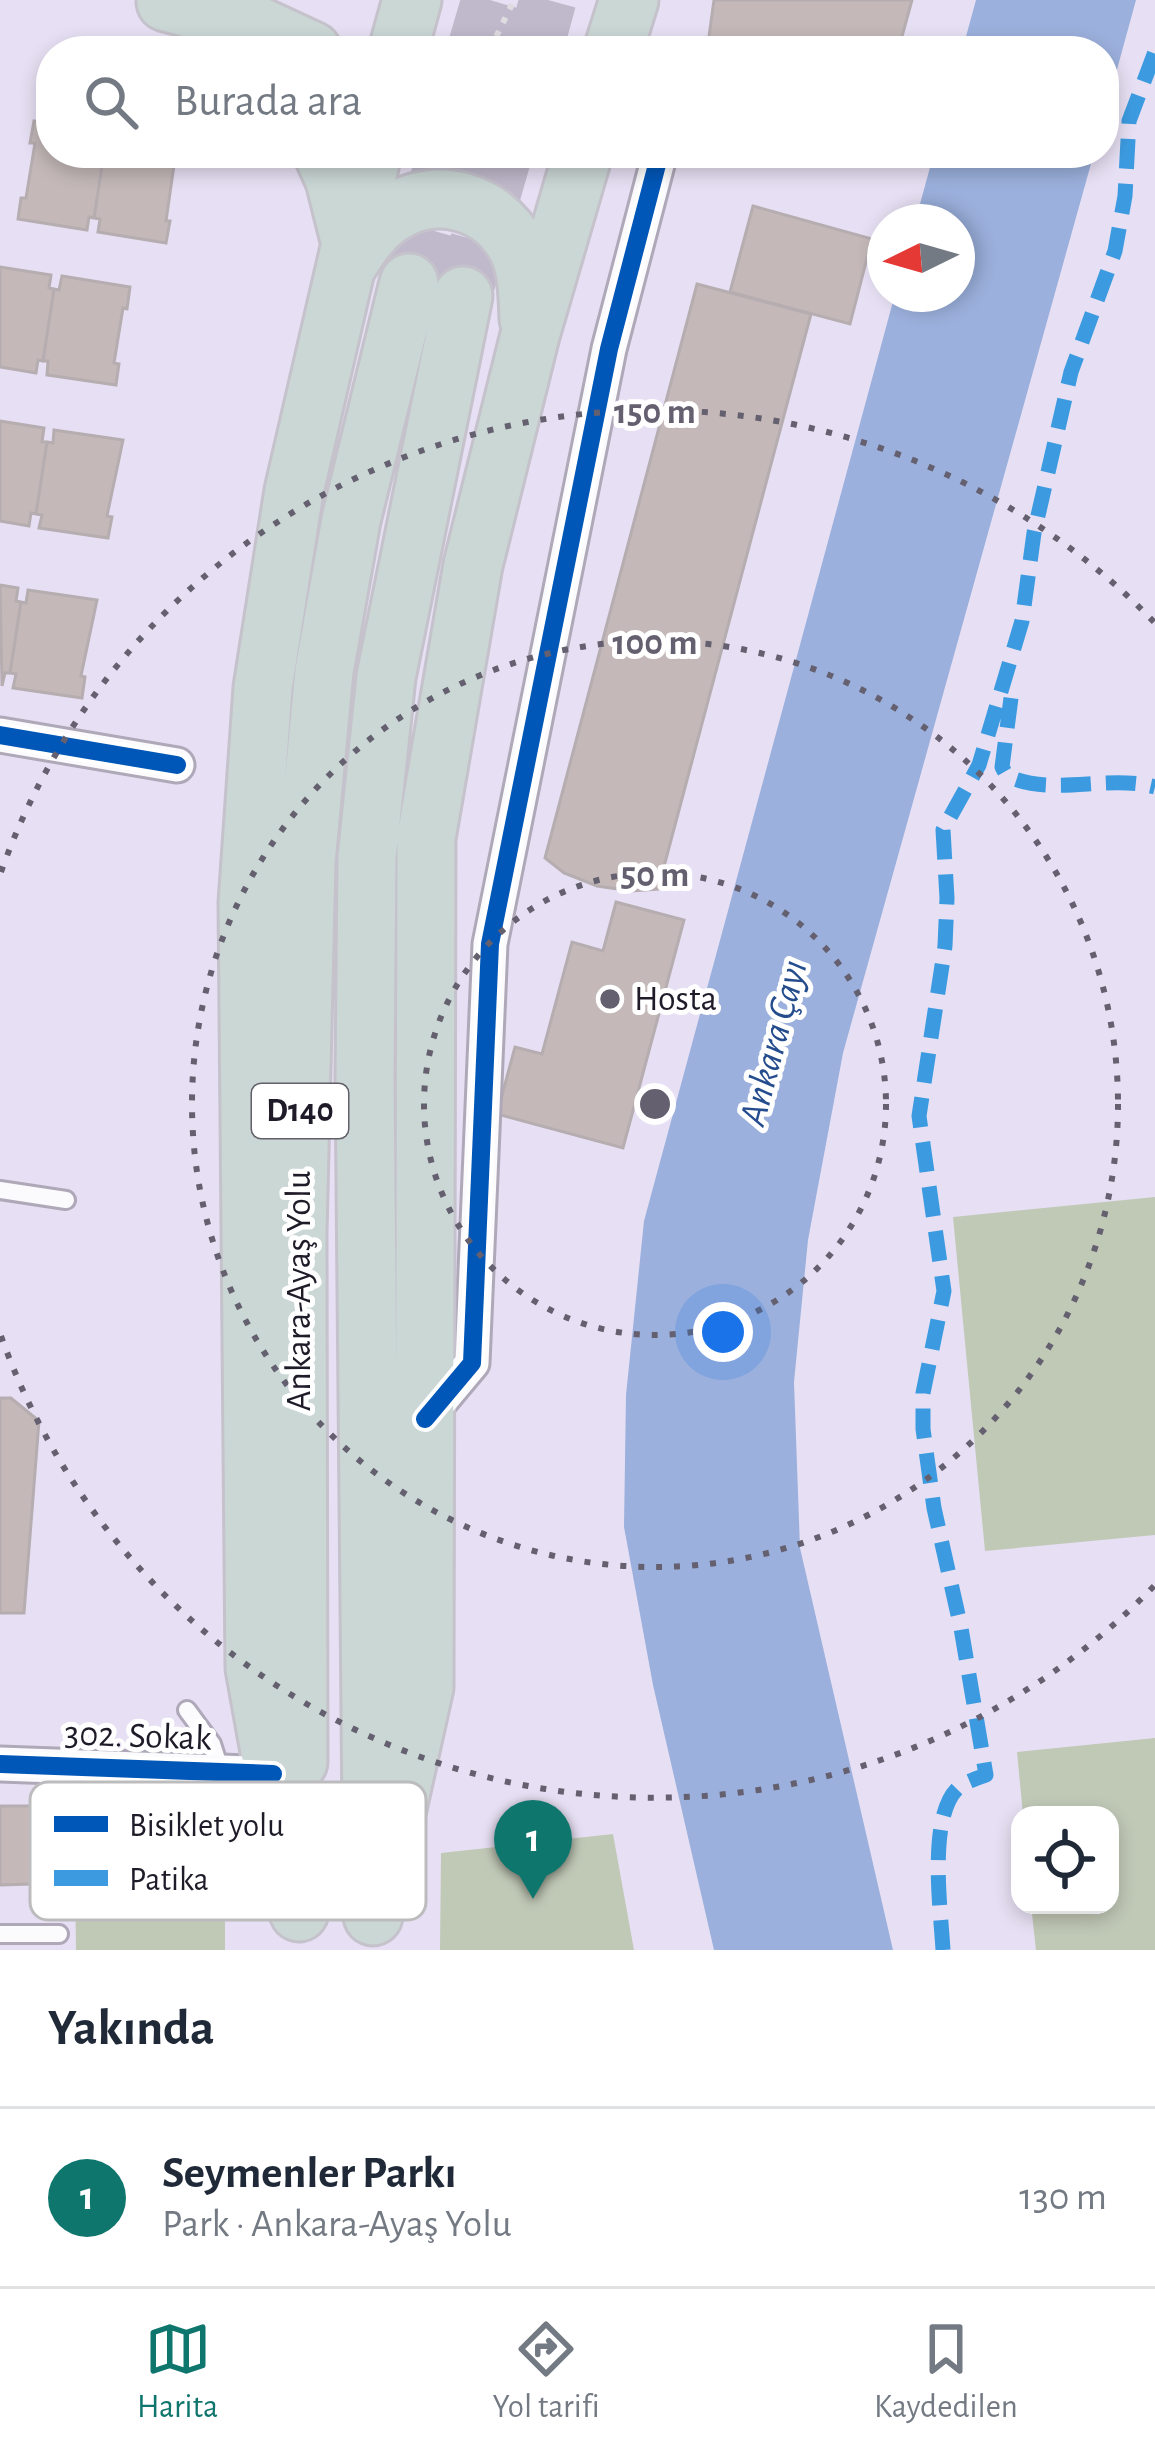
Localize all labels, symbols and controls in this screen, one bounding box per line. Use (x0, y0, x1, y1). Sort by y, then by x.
search box (36, 36, 1119, 168)
icon: search (78, 69, 144, 135)
text: Burada ara (174, 79, 362, 124)
north arrow (867, 204, 975, 312)
text: 150 m (614, 394, 696, 430)
text: 100 m (613, 625, 697, 661)
text: 50 m (621, 857, 689, 893)
water label: Ankara Çayı (733, 956, 815, 1131)
place label: Hosta (634, 981, 717, 1017)
marker: Hosta (597, 986, 623, 1012)
centre of rings (634, 1083, 676, 1125)
road number: D140 (252, 1084, 348, 1138)
street label: Ankara-Ayaş Yolu (281, 1171, 317, 1411)
your location (693, 1302, 753, 1362)
street label: 302. Sokak (64, 1715, 213, 1757)
legend (30, 1782, 426, 1920)
pin: 1 (494, 1800, 572, 1899)
map controls (1011, 1806, 1119, 1914)
button: locate (1011, 1806, 1119, 1914)
text: Bisiklet yolu (129, 1810, 284, 1843)
text: Patika (129, 1864, 209, 1897)
text: Yakında (48, 2003, 214, 2054)
text: Seymenler Parkı (162, 2151, 456, 2196)
text: 1 (80, 2178, 94, 2217)
text: 130 m (1019, 2178, 1107, 2217)
text: Park · Ankara-Ayaş Yolu (162, 2205, 512, 2244)
tab: Harita (137, 2316, 218, 2428)
tab: Yol tarifi (493, 2316, 600, 2428)
tab: Kaydedilen (874, 2316, 1018, 2428)

